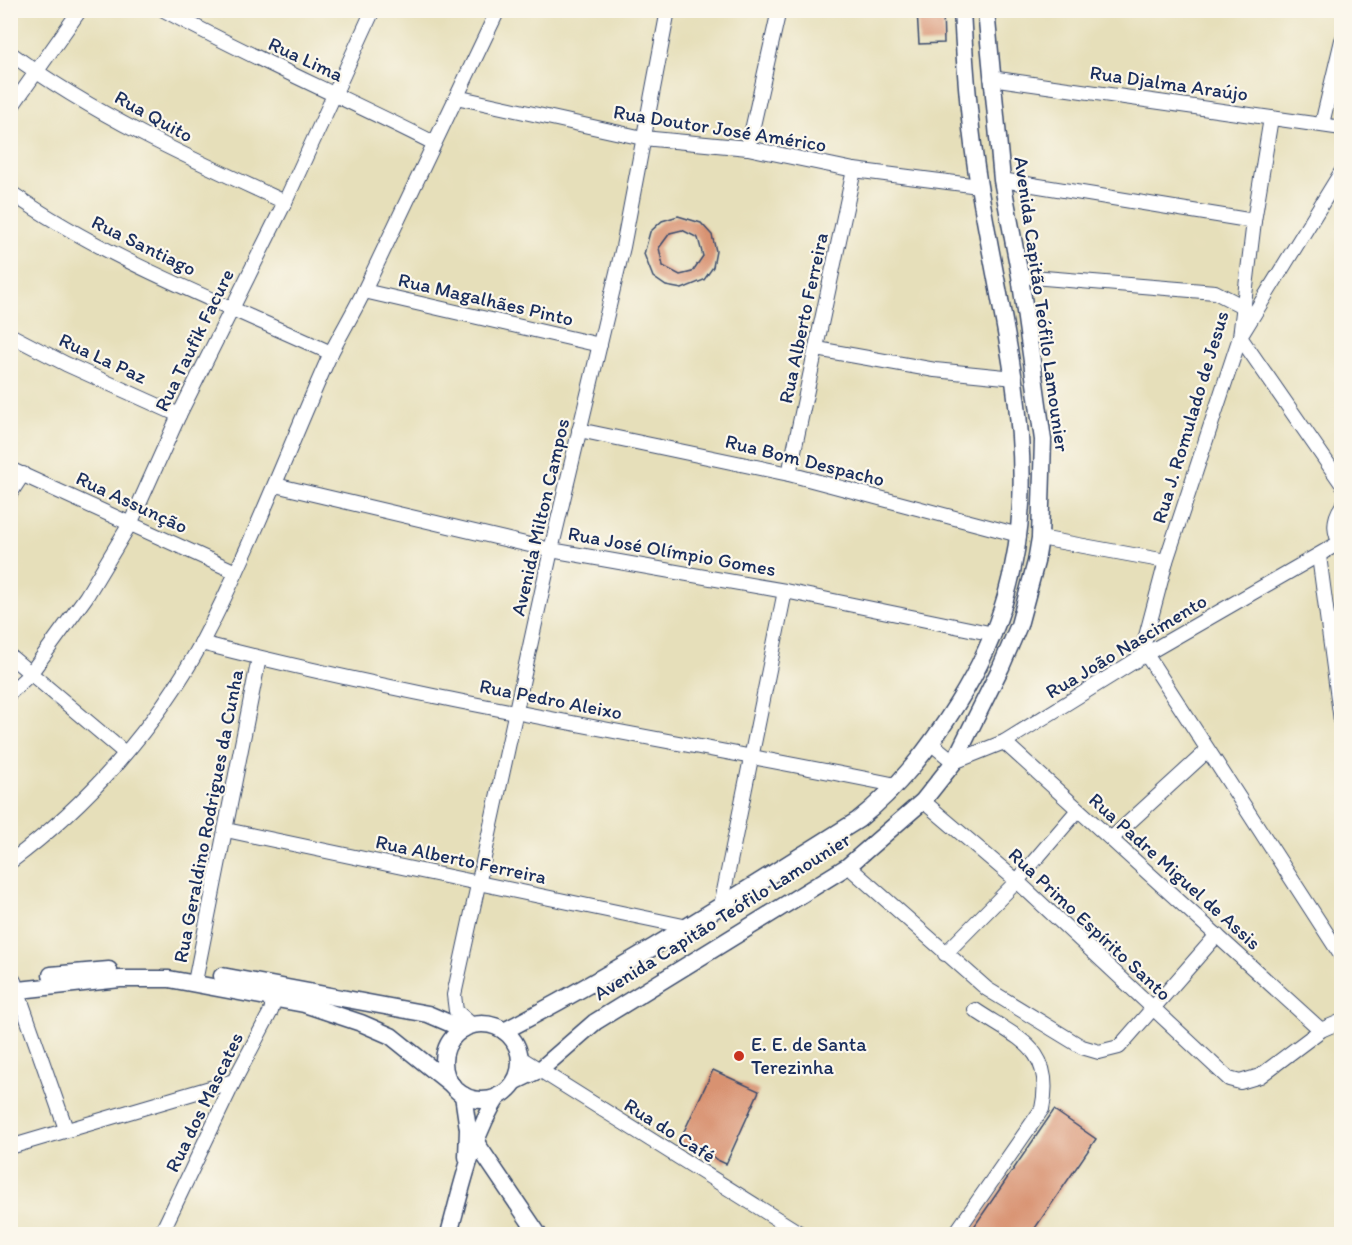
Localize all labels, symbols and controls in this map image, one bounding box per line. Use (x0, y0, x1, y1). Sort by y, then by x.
street label: Rua Lima (265, 31, 348, 87)
street label: Rua Djalma Araújo (1088, 60, 1250, 106)
street label: Rua Quito (111, 85, 197, 147)
street label: Rua Doutor José Américo (612, 99, 828, 157)
street label: Avenida Capitão Teófilo Lamounier (1009, 155, 1075, 453)
street label: Rua Santiago (88, 209, 200, 281)
street label: Rua Alberto Ferreira (773, 230, 833, 406)
street label: Rua Taufik Facure (149, 265, 239, 415)
street label: Rua Magalhães Pinto (396, 267, 576, 331)
street label: Rua J. Romulado de Jesus (1146, 308, 1234, 526)
street label: Rua La Paz (55, 327, 151, 389)
street label: Avenida Milton Campos (506, 416, 574, 618)
street label: Rua Bom Despacho (723, 429, 887, 491)
street label: Rua Assunção (72, 466, 192, 538)
street label: Rua José Olímpio Gomes (566, 521, 778, 581)
street label: Rua João Nascimento (1041, 588, 1211, 704)
street label: Rua Geraldino Rodrigues da Cunha (168, 667, 248, 965)
street label: Rua Pedro Aleixo (478, 673, 624, 725)
street label: Rua Padre Miguel de Assis (1084, 787, 1266, 955)
street label: Avenida Capitão Teófilo Lamounier (589, 827, 855, 1005)
street label: Rua Alberto Ferreira (373, 829, 549, 889)
street label: Rua Primo Espírito Santo (1004, 842, 1176, 1006)
street label: Rua dos Mascates (160, 1028, 248, 1176)
place label: E. E. de Santa Terezinha (751, 1032, 867, 1079)
marker: E. E. de Santa Terezinha (732, 1049, 746, 1063)
street label: Rua do Café (620, 1092, 720, 1168)

